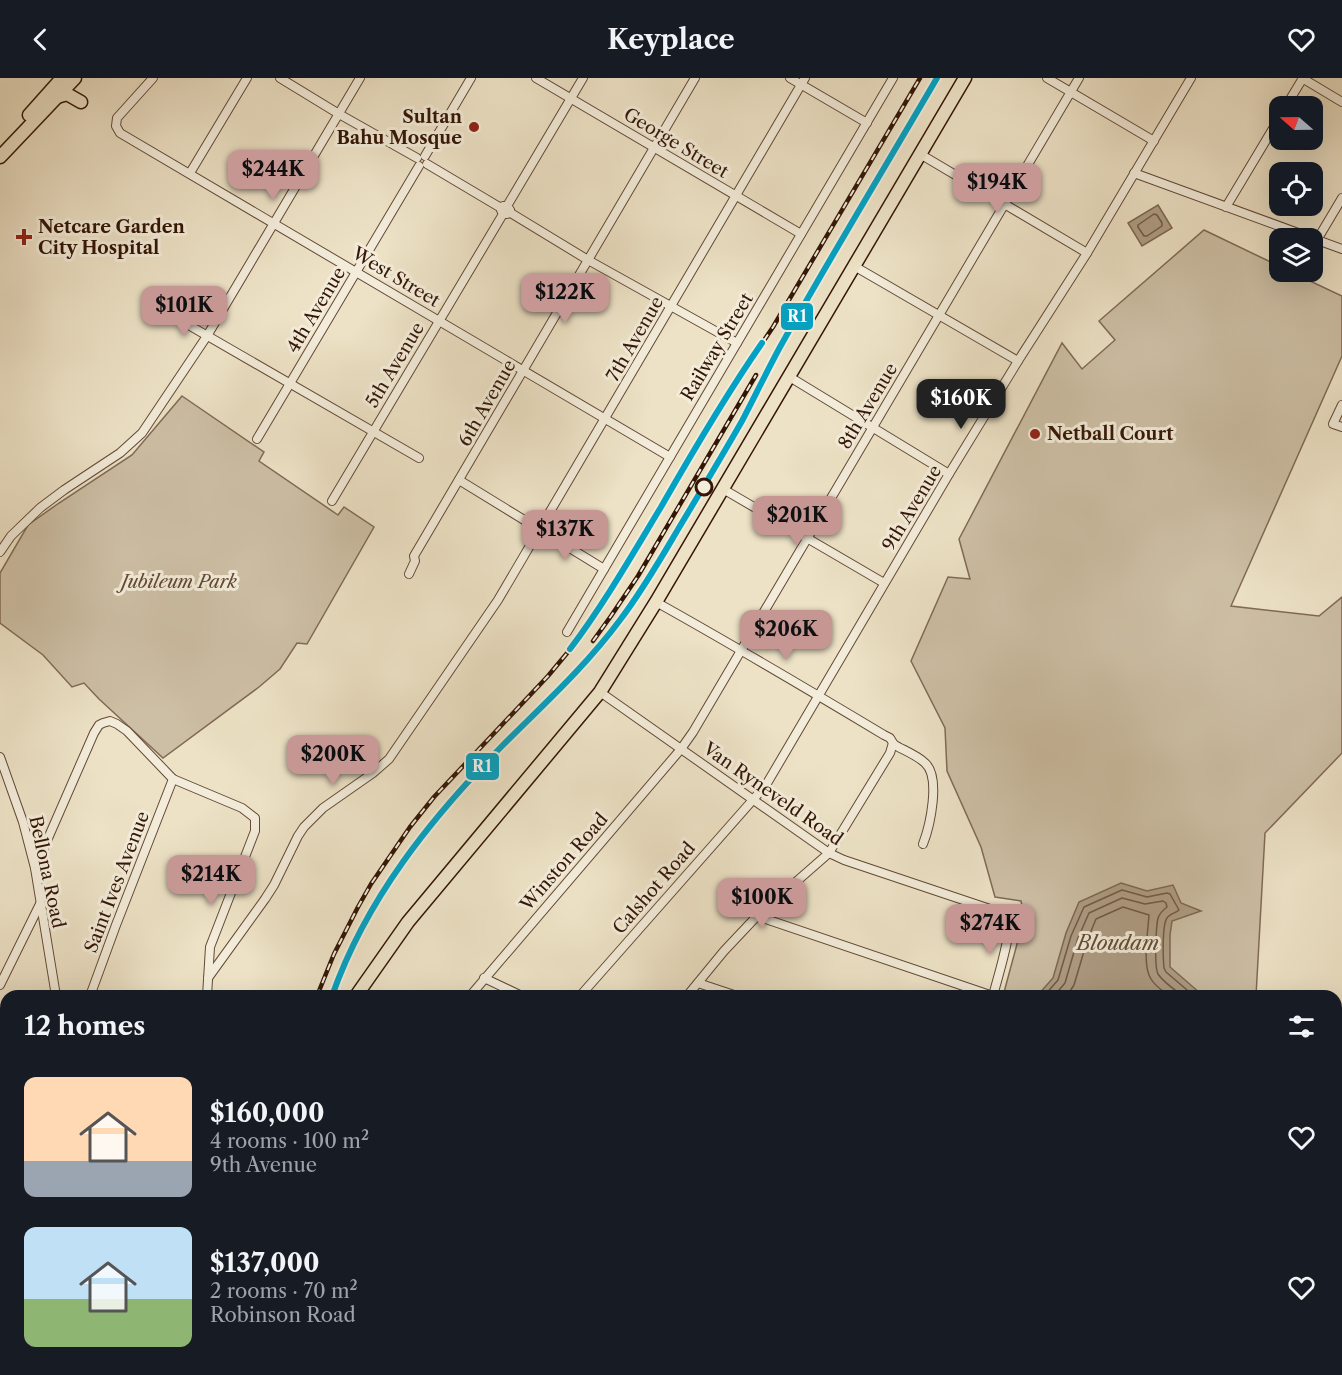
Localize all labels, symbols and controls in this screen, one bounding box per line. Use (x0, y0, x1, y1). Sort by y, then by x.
icon: back (24, 23, 57, 56)
text: Keyplace (607, 23, 735, 56)
icon: heart (1285, 23, 1318, 56)
north arrow (1269, 96, 1323, 150)
map controls (1269, 96, 1323, 282)
street label: George Street (620, 103, 733, 183)
place label: Sultan Bahu Mosque (336, 106, 463, 149)
marker: Sultan Bahu Mosque (467, 120, 481, 134)
pin: $244K (231, 150, 315, 201)
text: $244K (242, 157, 304, 181)
button: locate (1269, 162, 1323, 216)
pin: $194K (955, 163, 1039, 214)
text: $194K (967, 170, 1027, 194)
place label: Netcare Garden City Hospital (38, 216, 185, 259)
marker: Netcare Garden City Hospital (15, 228, 33, 246)
button: layers (1269, 228, 1323, 282)
street label: West Street (347, 242, 444, 312)
street label: 4th Avenue (282, 263, 350, 357)
pin: $122K (523, 273, 607, 324)
text: $122K (535, 280, 595, 304)
pin: $101K (142, 286, 226, 337)
street label: Railway Street (676, 289, 758, 405)
text: $101K (155, 293, 213, 317)
street label: 7th Avenue (602, 293, 668, 385)
line badge: R1 (780, 302, 814, 331)
text: R1 (787, 306, 808, 326)
street label: 5th Avenue (361, 318, 429, 412)
street label: 6th Avenue (453, 356, 521, 450)
street label: 8th Avenue (834, 359, 902, 453)
pin: $160K (919, 379, 1003, 430)
text: $160K (931, 386, 991, 410)
place label: Netball Court (1047, 423, 1174, 445)
marker: Netball Court (1028, 427, 1042, 441)
street label: 9th Avenue (878, 461, 946, 555)
unlabelled marker (695, 478, 713, 496)
pin: $201K (755, 496, 839, 547)
text: $201K (767, 503, 827, 527)
pin: $137K (523, 510, 607, 561)
text: $137K (536, 517, 594, 541)
park label: Jubileum Park (116, 571, 238, 593)
pin: $206K (744, 610, 828, 661)
text: $206K (754, 617, 818, 641)
pin: $200K (291, 735, 375, 786)
street label: Van Ryneveld Road (698, 737, 847, 850)
text: $200K (301, 742, 365, 766)
line badge: R1 (465, 752, 500, 781)
text: R1 (472, 756, 493, 776)
street label: Saint Ives Avenue (80, 808, 154, 956)
street label: Winston Road (515, 809, 612, 916)
street label: Bellona Road (24, 814, 70, 930)
street label: Calshot Road (608, 838, 700, 938)
pin: $214K (169, 855, 253, 906)
text: $214K (181, 862, 241, 886)
pin: $100K (720, 878, 804, 929)
text: $100K (731, 885, 793, 909)
pin: $274K (948, 904, 1032, 955)
text: $274K (960, 911, 1020, 935)
water label: Bloudam (1075, 931, 1159, 955)
text: 12 homes (24, 1010, 145, 1042)
icon: filters (1285, 1010, 1318, 1043)
text: $160,000 (210, 1097, 325, 1129)
icon: home (72, 1101, 144, 1173)
icon: heart (1285, 1121, 1318, 1154)
text: 4 rooms · 100 m² (210, 1129, 369, 1153)
text: 9th Avenue (210, 1153, 317, 1177)
text: $137,000 (210, 1247, 320, 1279)
icon: home (72, 1251, 144, 1323)
icon: heart (1285, 1271, 1318, 1304)
text: 2 rooms · 70 m² (210, 1279, 358, 1303)
text: Robinson Road (210, 1303, 356, 1327)

